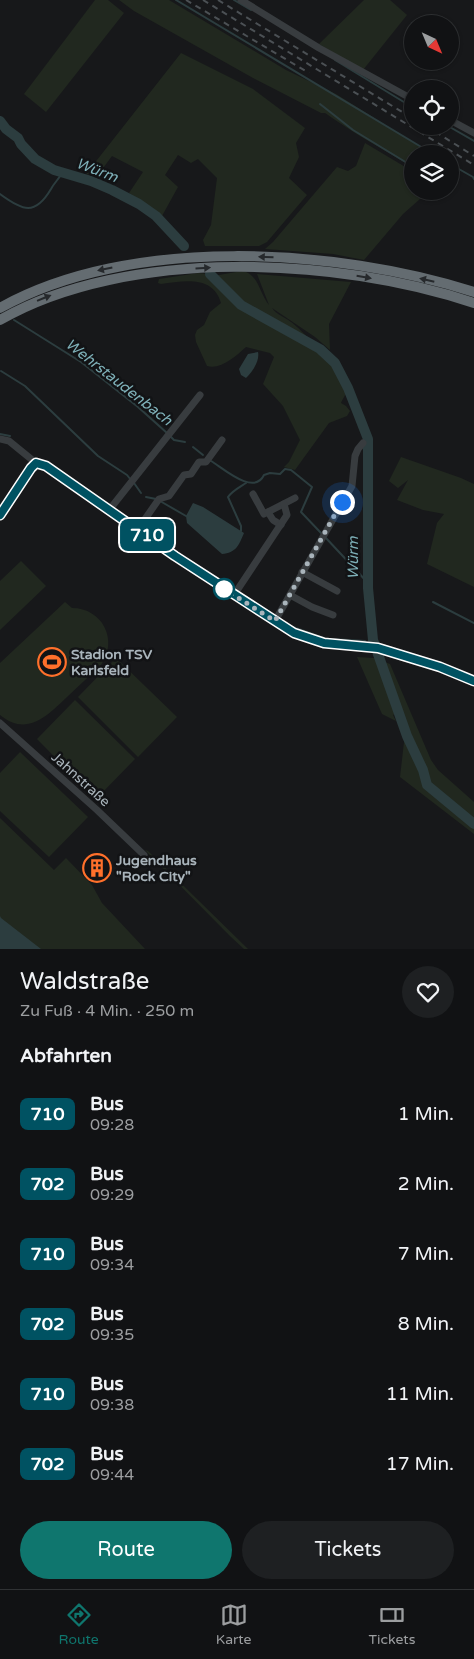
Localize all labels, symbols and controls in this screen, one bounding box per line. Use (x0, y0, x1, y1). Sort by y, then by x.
north arrow (404, 15, 459, 70)
map controls (404, 15, 459, 200)
button: locate (404, 80, 459, 135)
button: layers (404, 145, 459, 200)
water label: Würm (74, 154, 122, 187)
one-way arrow (258, 253, 274, 261)
one-way arrow (195, 264, 211, 272)
one-way arrow (96, 266, 112, 274)
one-way arrow (357, 274, 373, 282)
one-way arrow (419, 275, 434, 283)
one-way arrow (37, 294, 51, 302)
water label: Wehrstaudenbach (62, 335, 177, 430)
your location (330, 490, 355, 515)
line badge: 710 (118, 519, 176, 551)
text: 710 (130, 524, 164, 546)
water label: Würm (344, 535, 362, 580)
unlabelled marker (213, 578, 235, 600)
place label: Stadion TSV Karlsfeld (71, 646, 153, 679)
sports icon: Stadion TSV Karlsfeld (37, 647, 67, 677)
street label: Jahnstraße (48, 749, 114, 810)
place label: Jugendhaus "Rock City" (115, 852, 197, 885)
building icon: Jugendhaus "Rock City" (82, 853, 112, 883)
button: heart (402, 966, 454, 1018)
text: Waldstraße (20, 967, 149, 996)
text: Zu Fuß · 4 Min. · 250 m (20, 1001, 194, 1021)
text: Abfahrten (20, 1045, 112, 1067)
text: Bus (90, 1093, 124, 1115)
text: 710 (31, 1103, 64, 1125)
text: 1 Min. (398, 1103, 454, 1125)
text: 09:28 (90, 1115, 134, 1135)
text: Bus (90, 1163, 124, 1185)
text: 702 (31, 1173, 64, 1195)
text: 2 Min. (398, 1173, 454, 1195)
text: 09:29 (90, 1185, 134, 1205)
text: Bus (90, 1233, 124, 1255)
text: 710 (31, 1243, 64, 1265)
text: 7 Min. (398, 1243, 454, 1265)
text: 09:34 (90, 1255, 134, 1275)
text: Bus (90, 1303, 124, 1325)
text: 702 (31, 1313, 64, 1335)
text: 8 Min. (398, 1313, 454, 1335)
text: 09:35 (90, 1325, 134, 1345)
text: Bus (90, 1373, 124, 1395)
text: 710 (31, 1383, 64, 1405)
text: 11 Min. (386, 1383, 454, 1405)
text: 09:38 (90, 1395, 134, 1415)
text: Bus (90, 1443, 124, 1465)
text: 702 (31, 1453, 64, 1475)
text: 17 Min. (386, 1453, 454, 1475)
text: 09:44 (90, 1465, 134, 1485)
button: Route (20, 1521, 232, 1579)
button: Tickets (242, 1521, 454, 1579)
tab: Route (59, 1601, 99, 1648)
tab: Karte (216, 1601, 252, 1648)
tab: Tickets (369, 1601, 415, 1648)

